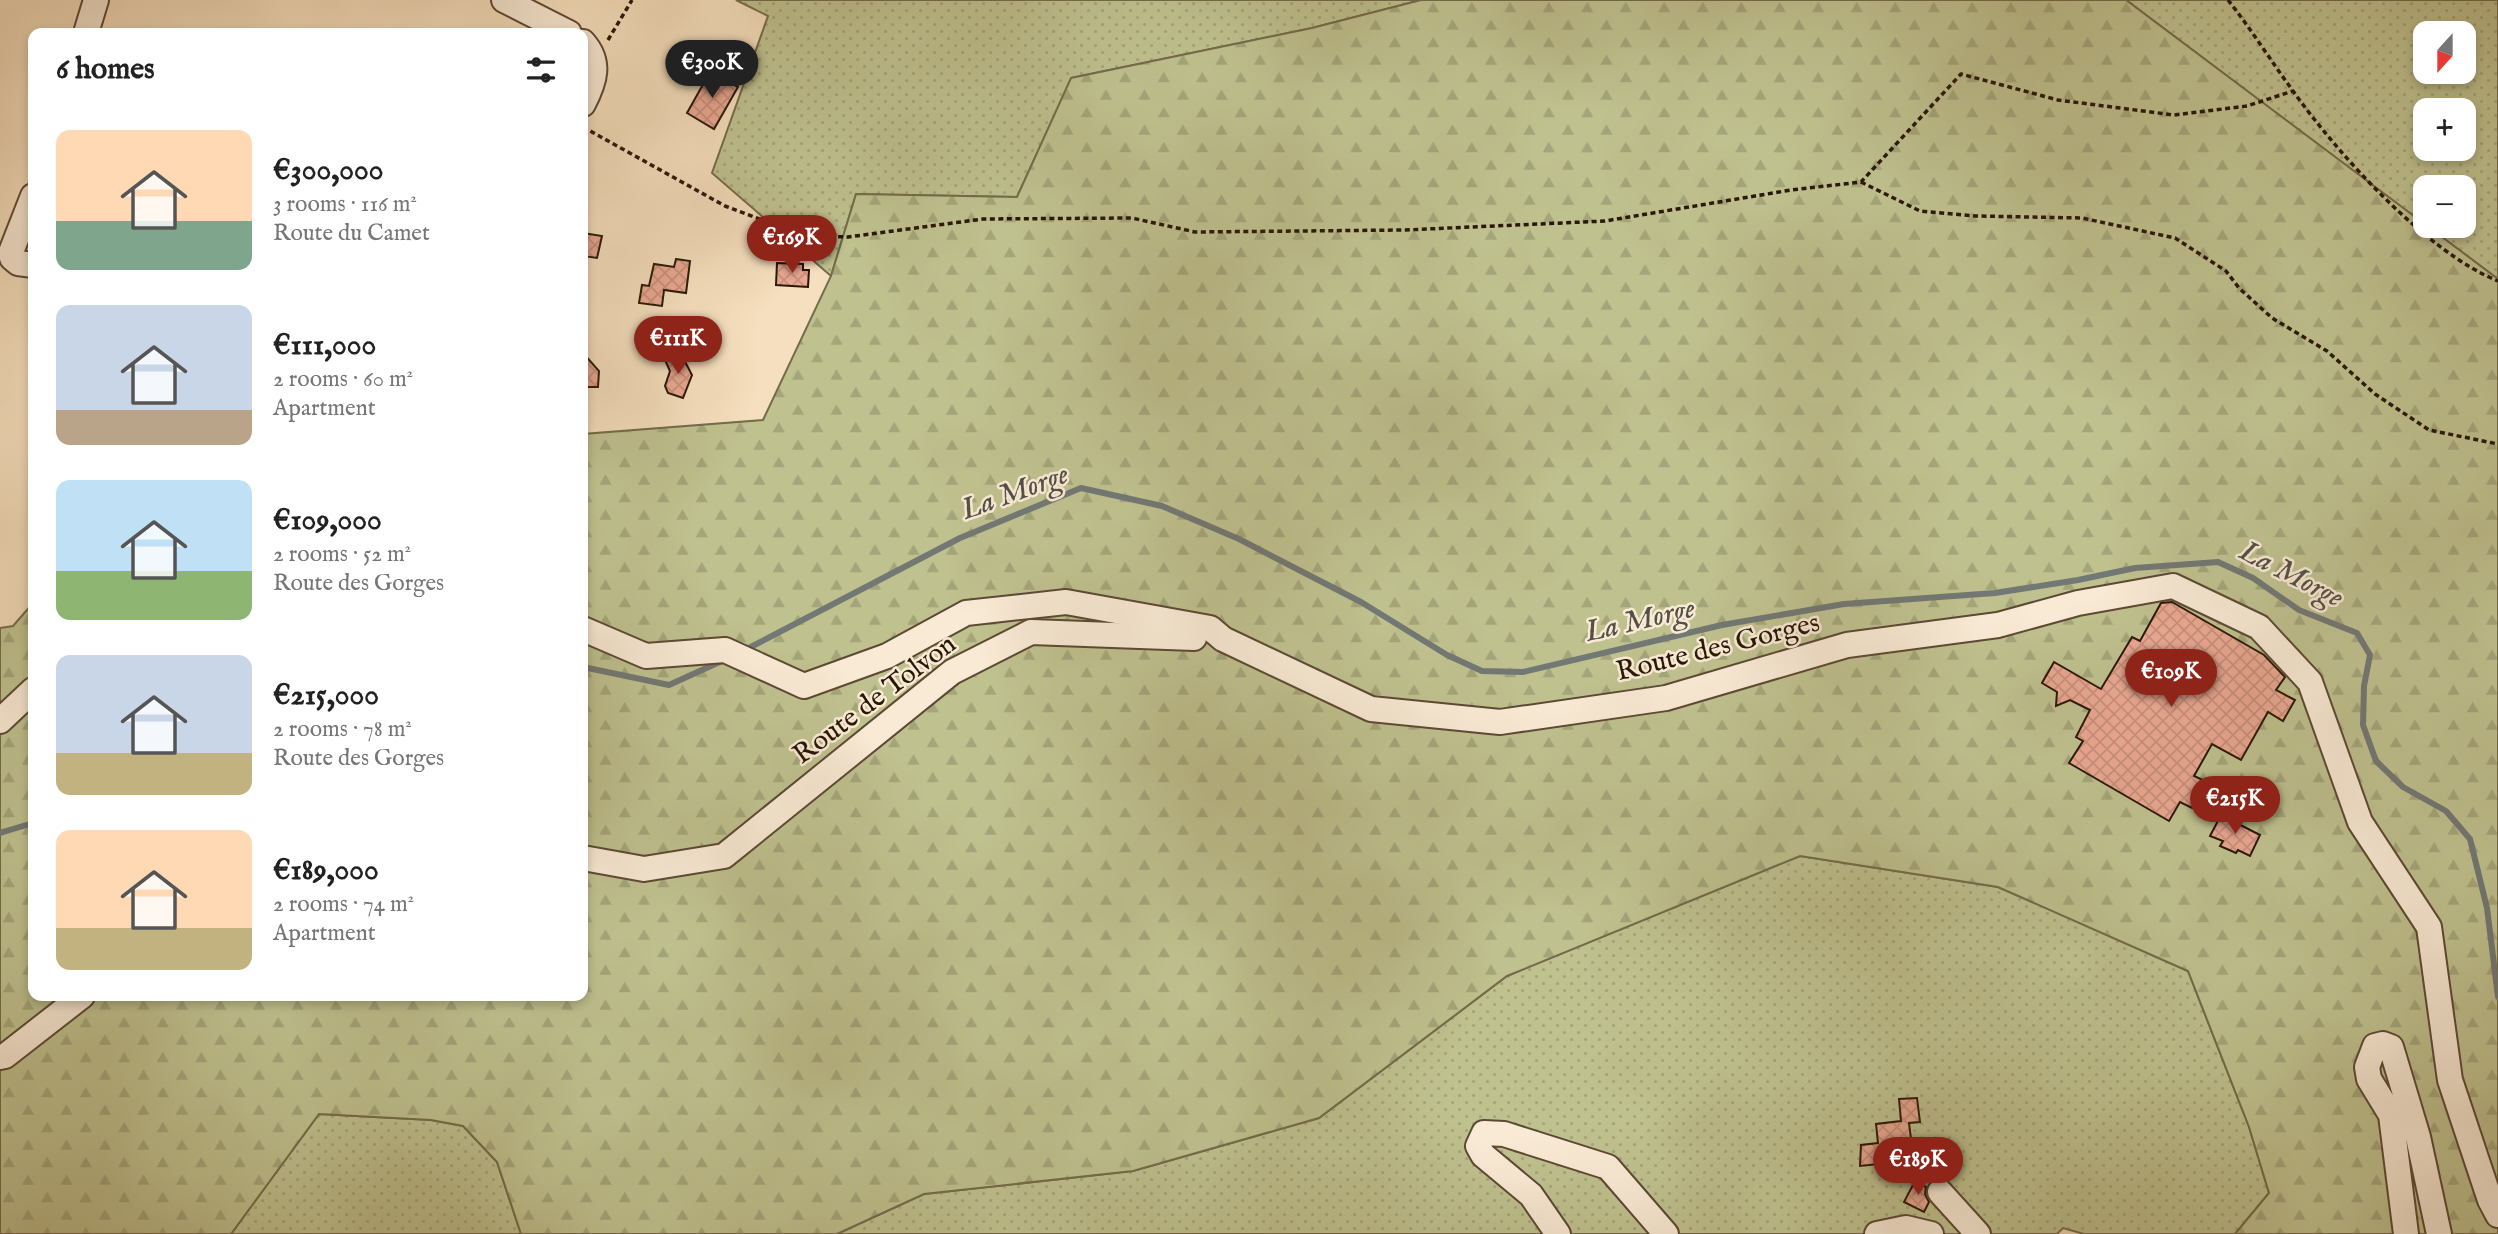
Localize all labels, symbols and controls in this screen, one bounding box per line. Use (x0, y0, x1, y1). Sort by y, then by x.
north arrow (2413, 21, 2476, 84)
map controls (2413, 21, 2476, 238)
pin: €300K (663, 41, 761, 100)
text: €300K (681, 48, 743, 77)
text: 6 homes (56, 51, 155, 89)
icon: filters (522, 51, 560, 89)
button: + (2413, 98, 2476, 161)
text: €300,000 (273, 152, 383, 190)
icon: home (112, 158, 196, 242)
button: − (2413, 175, 2476, 238)
text: 3 rooms · 116 m² (273, 190, 417, 219)
pin: €169K (743, 216, 841, 275)
text: Route du Camet (273, 219, 430, 248)
text: €169K (763, 223, 821, 252)
pin: €111K (629, 316, 727, 376)
text: €111K (650, 324, 706, 353)
text: €111,000 (273, 327, 376, 365)
icon: home (112, 333, 196, 417)
text: 2 rooms · 60 m² (273, 365, 413, 394)
text: Apartment (273, 394, 376, 423)
water label: La Morge (955, 456, 1074, 530)
text: €109,000 (273, 502, 382, 540)
icon: home (112, 508, 196, 592)
water label: La Morge (2232, 532, 2349, 617)
text: 2 rooms · 52 m² (273, 540, 411, 569)
text: Route des Gorges (273, 569, 444, 598)
water label: La Morge (1580, 590, 1699, 652)
street label: Route des Gorges (1613, 606, 1823, 690)
street label: Route de Tolvon (786, 627, 964, 773)
pin: €109K (2122, 650, 2220, 709)
text: €109K (2141, 657, 2201, 686)
text: €215,000 (273, 677, 379, 715)
icon: home (112, 683, 196, 767)
text: 2 rooms · 78 m² (273, 715, 412, 744)
text: Route des Gorges (273, 744, 444, 773)
pin: €215K (2186, 776, 2284, 836)
text: €215K (2206, 784, 2264, 813)
text: €189,000 (273, 852, 379, 890)
icon: home (112, 858, 196, 942)
text: 2 rooms · 74 m² (273, 890, 414, 919)
text: Apartment (273, 919, 376, 948)
pin: €189K (1869, 1138, 1967, 1197)
text: €189K (1889, 1145, 1947, 1174)

